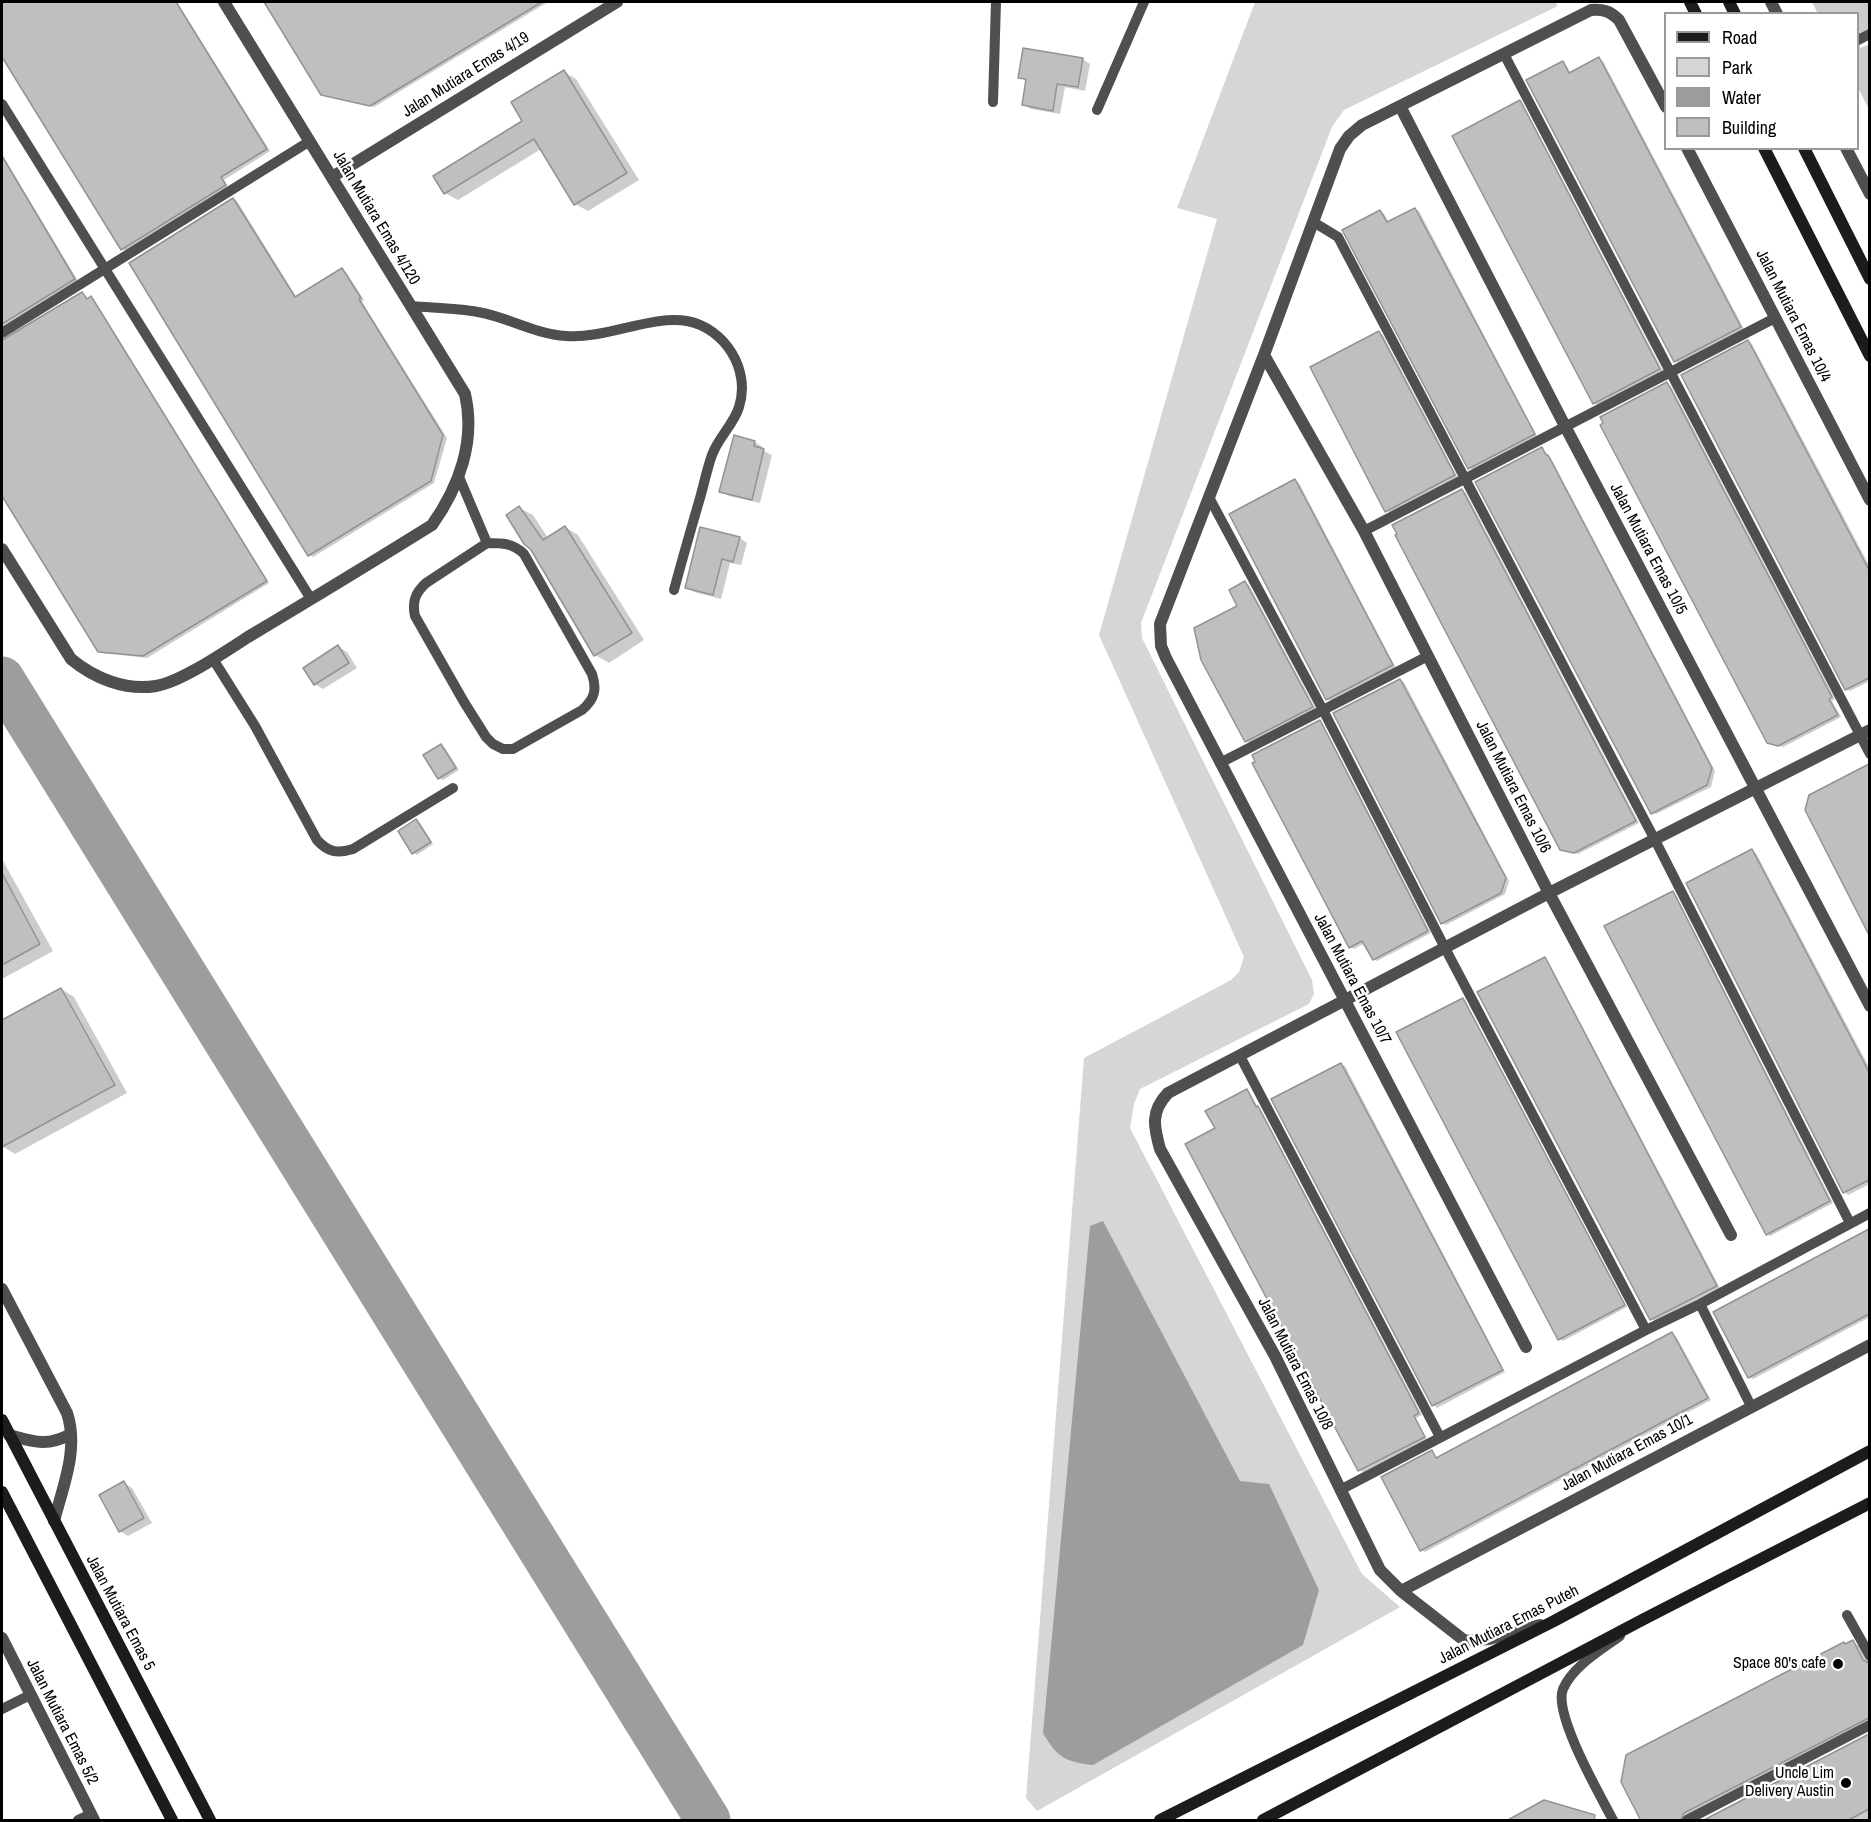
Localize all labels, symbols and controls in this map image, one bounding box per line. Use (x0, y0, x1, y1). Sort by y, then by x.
legend (1664, 12, 1859, 150)
text: Road (1722, 25, 1757, 50)
street label: Jalan Mutiara Emas 4/19 (399, 28, 533, 122)
text: Park (1722, 55, 1752, 80)
text: Water (1722, 85, 1761, 110)
text: Building (1722, 115, 1776, 140)
street label: Jalan Mutiara Emas 4/120 (328, 147, 424, 289)
street label: Jalan Mutiara Emas 10/4 (1751, 247, 1835, 385)
street label: Jalan Mutiara Emas 10/5 (1605, 480, 1691, 618)
street label: Jalan Mutiara Emas 10/6 (1471, 718, 1555, 856)
street label: Jalan Mutiara Emas 10/7 (1309, 910, 1395, 1048)
street label: Jalan Mutiara Emas 10/8 (1253, 1295, 1337, 1433)
street label: Jalan Mutiara Emas 10/1 (1558, 1410, 1696, 1496)
street label: Jalan Mutiara Emas 5 (82, 1552, 158, 1674)
street label: Jalan Mutiara Emas Puteh (1436, 1581, 1582, 1669)
place label: Space 80's cafe (1733, 1654, 1826, 1674)
street label: Jalan Mutiara Emas 5/2 (22, 1656, 102, 1788)
marker: Space 80's cafe (1831, 1657, 1845, 1671)
place label: Uncle Lim Delivery Austin (1745, 1764, 1834, 1802)
marker: Uncle Lim Delivery Austin (1839, 1776, 1853, 1790)

